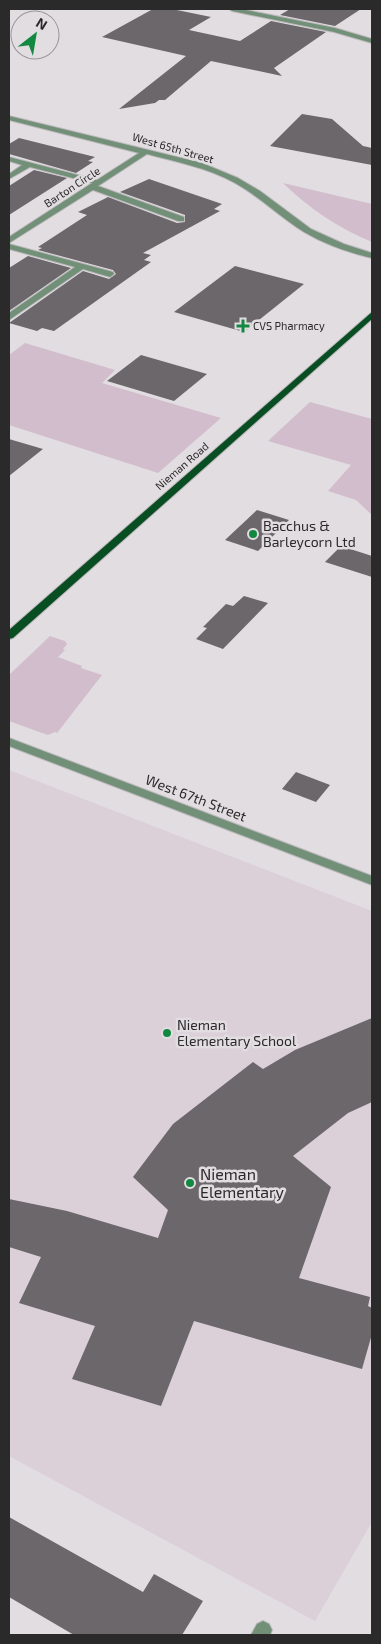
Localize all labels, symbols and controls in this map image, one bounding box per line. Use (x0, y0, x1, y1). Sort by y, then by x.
north arrow (10, 10, 60, 60)
text: N (33, 14, 51, 33)
street label: West 65th Street (131, 130, 215, 165)
street label: Barton Circle (41, 164, 102, 210)
place label: CVS Pharmacy (253, 319, 325, 332)
marker: CVS Pharmacy (237, 320, 249, 332)
street label: Nieman Road (152, 439, 211, 492)
place label: Bacchus & Barleycorn Ltd (263, 517, 356, 550)
marker: Bacchus & Barleycorn Ltd (247, 528, 259, 540)
street label: West 67th Street (143, 770, 249, 825)
place label: Nieman Elementary School (177, 1016, 297, 1049)
marker: Nieman Elementary School (161, 1027, 173, 1039)
place label: Nieman Elementary (200, 1164, 285, 1201)
marker: Nieman Elementary (184, 1177, 196, 1189)

